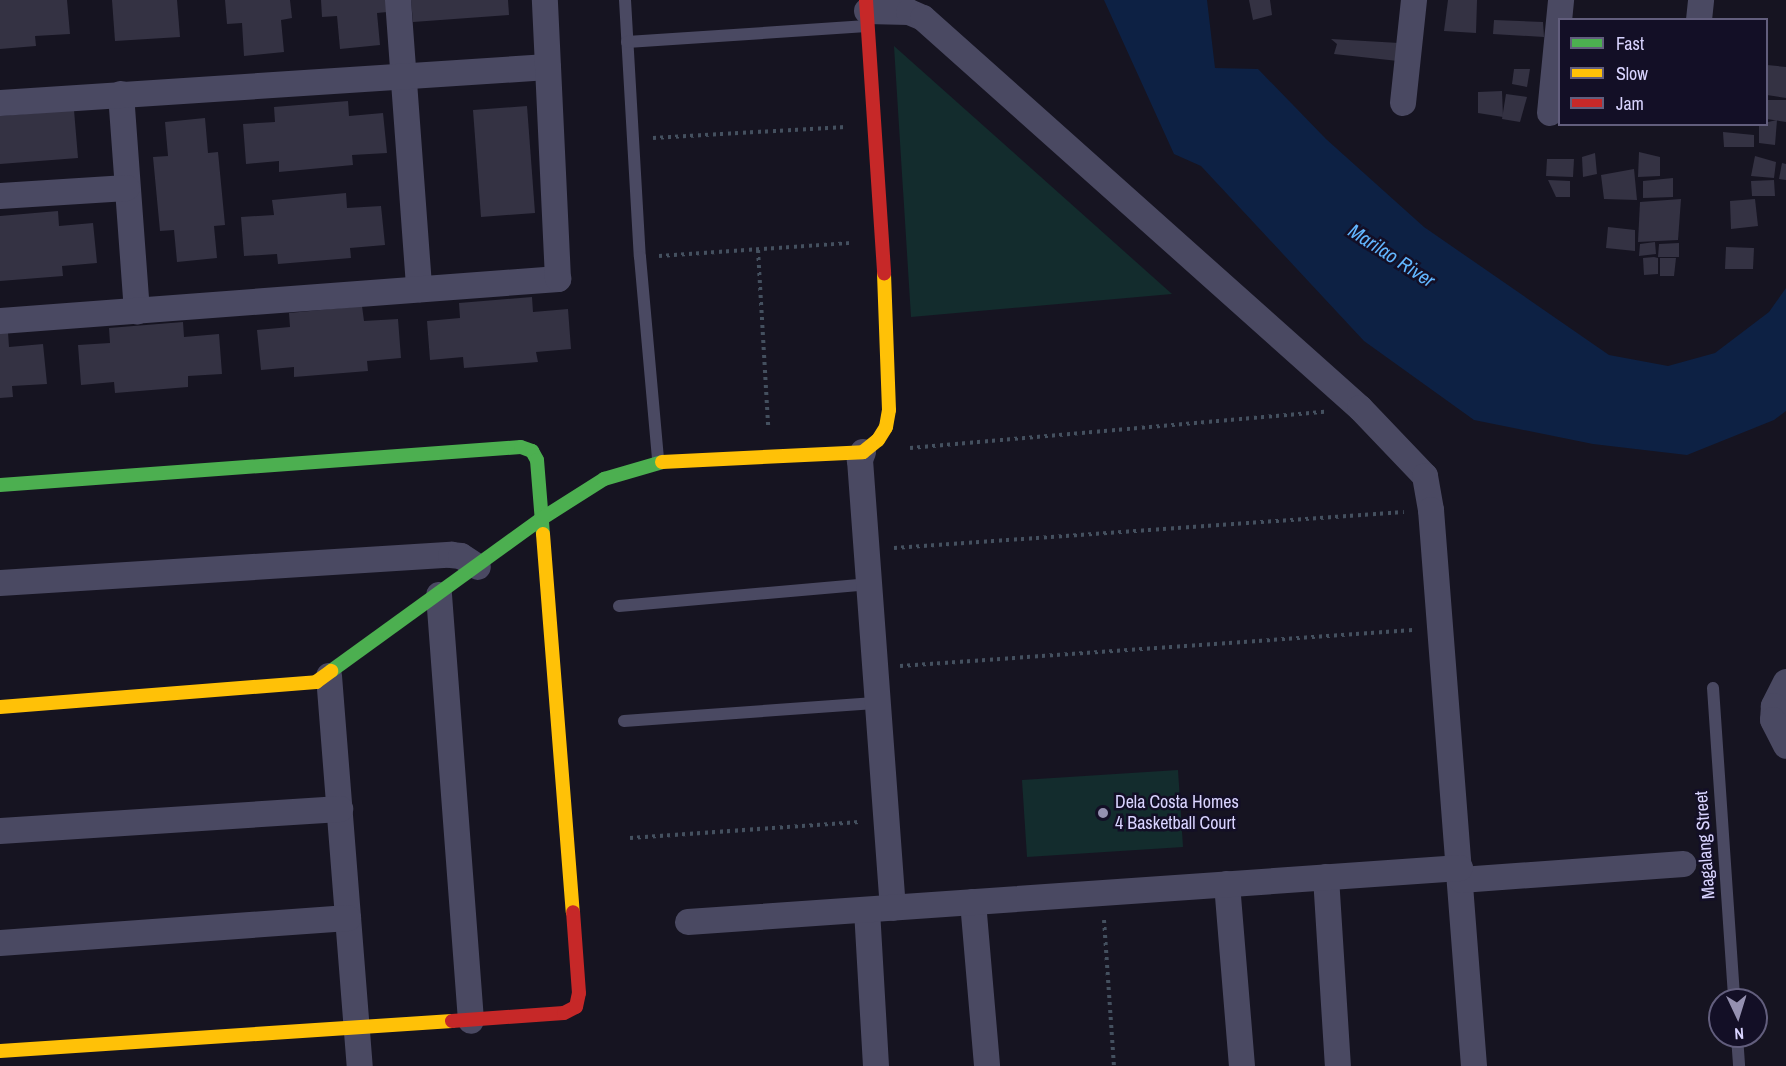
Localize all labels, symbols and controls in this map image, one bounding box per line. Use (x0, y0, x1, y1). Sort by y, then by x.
legend (1558, 18, 1768, 126)
text: Fast (1616, 31, 1644, 56)
text: Slow (1616, 61, 1648, 86)
text: Jam (1616, 91, 1644, 116)
water label: Marilao River (1344, 218, 1440, 292)
street label: Magalang Street (1690, 790, 1720, 900)
place label: Dela Costa Homes 4 Basketball Court (1115, 792, 1239, 834)
marker: Dela Costa Homes 4 Basketball Court (1096, 806, 1110, 820)
north arrow (1708, 988, 1768, 1048)
text: N (1734, 1023, 1745, 1045)

